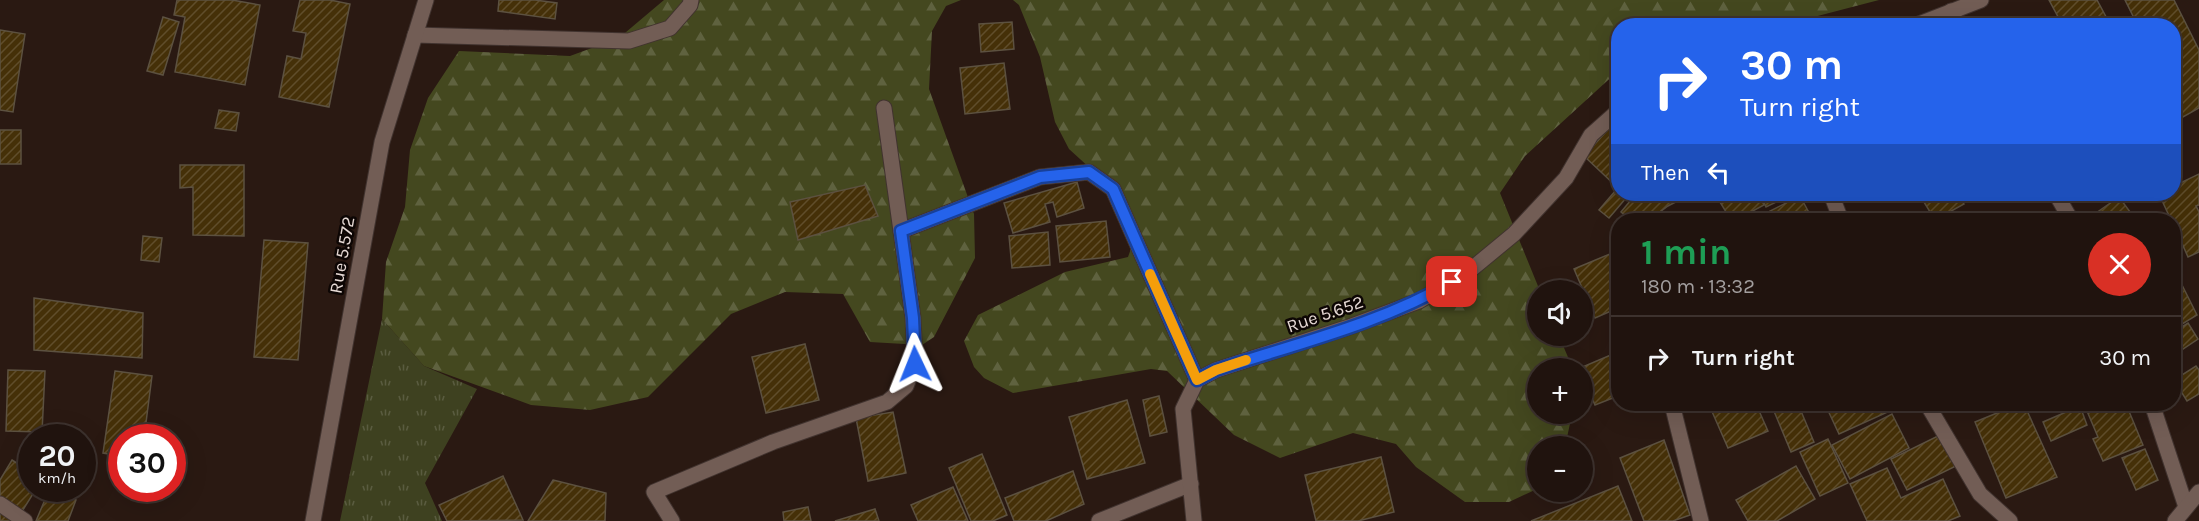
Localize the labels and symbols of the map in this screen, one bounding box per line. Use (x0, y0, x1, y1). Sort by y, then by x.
street label: Rue 5.572 (324, 215, 360, 295)
pin (1426, 256, 1477, 307)
street label: Rue 5.652 (1284, 291, 1366, 337)
position arrow (883, 332, 947, 396)
speed limit sign: 30 (108, 424, 186, 502)

